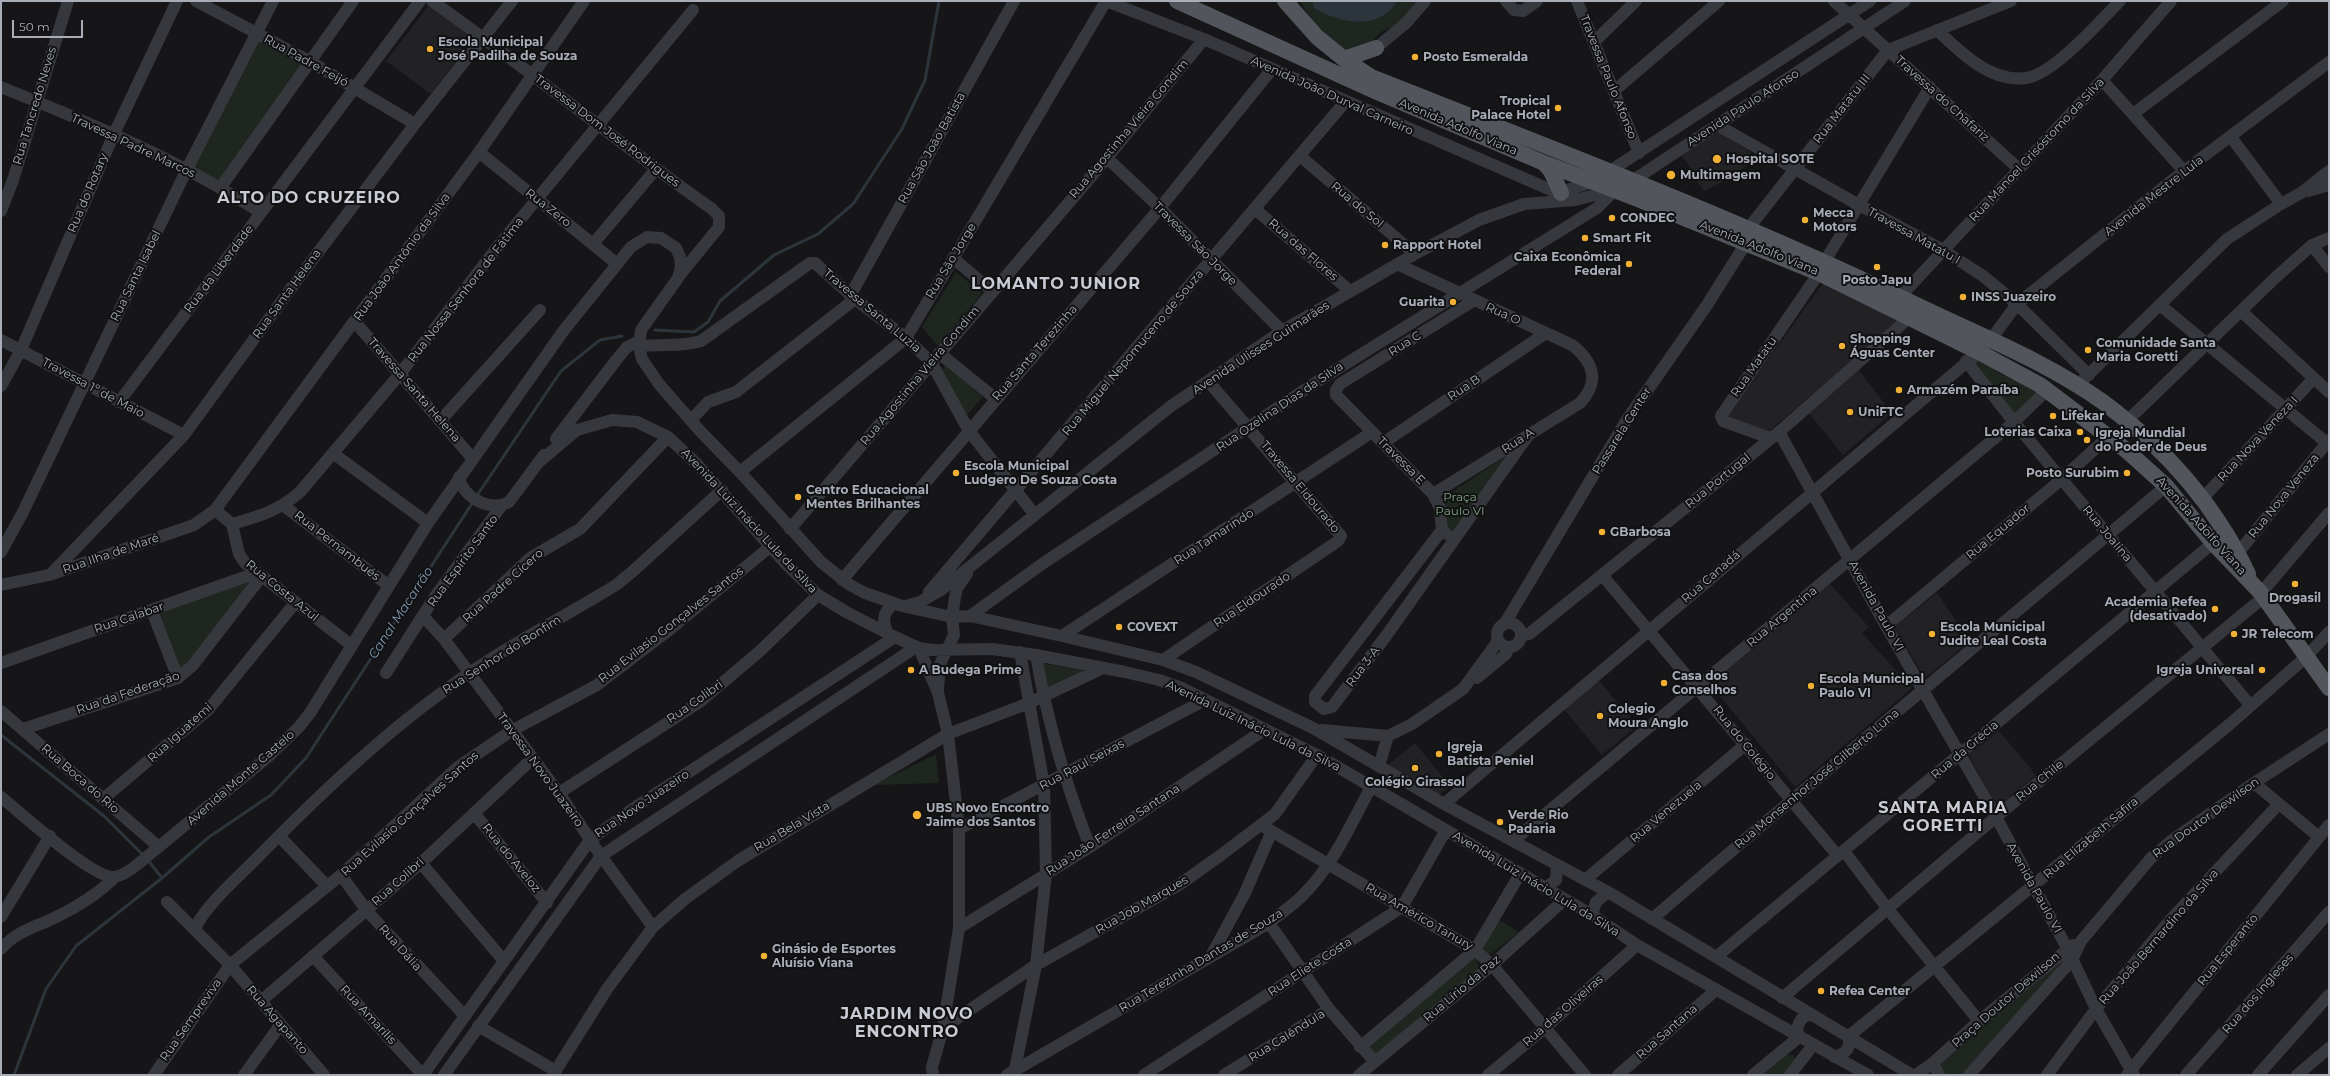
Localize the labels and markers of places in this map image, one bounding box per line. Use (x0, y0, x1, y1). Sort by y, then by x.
place label: Escola Municipal José Padilha de Souza (438, 35, 577, 63)
marker: Escola Municipal José Padilha de Souza (425, 44, 435, 54)
place label: Posto Esmeralda (1423, 50, 1528, 64)
marker: Posto Esmeralda (1410, 52, 1420, 62)
place label: Tropical Palace Hotel (1471, 94, 1550, 122)
marker: Tropical Palace Hotel (1553, 103, 1563, 113)
place label: Hospital SOTE (1726, 152, 1814, 166)
marker: Hospital SOTE (1711, 153, 1723, 165)
place label: Multimagem (1680, 168, 1761, 182)
marker: Multimagem (1665, 169, 1677, 181)
place label: Mecca Motors (1813, 206, 1857, 234)
place label: CONDEC (1620, 211, 1675, 225)
marker: CONDEC (1607, 213, 1617, 223)
marker: Mecca Motors (1800, 215, 1810, 225)
place label: Smart Fit (1593, 231, 1651, 245)
marker: Smart Fit (1580, 233, 1590, 243)
place label: Rapport Hotel (1393, 238, 1481, 252)
marker: Rapport Hotel (1380, 240, 1390, 250)
place label: Caixa Econômica Federal (1514, 250, 1621, 278)
marker: Caixa Econômica Federal (1624, 259, 1634, 269)
marker: Posto Japu (1872, 262, 1882, 272)
place label: Posto Japu (1842, 273, 1912, 287)
place label: INSS Juazeiro (1971, 290, 2056, 304)
marker: INSS Juazeiro (1958, 292, 1968, 302)
place label: Guarita (1399, 295, 1445, 309)
marker: Guarita (1448, 297, 1458, 307)
place label: Shopping Águas Center (1850, 332, 1935, 360)
place label: Comunidade Santa Maria Goretti (2096, 336, 2216, 364)
marker: Shopping Águas Center (1837, 341, 1847, 351)
marker: Comunidade Santa Maria Goretti (2083, 345, 2093, 355)
place label: Armazém Paraíba (1907, 383, 2019, 397)
marker: Armazém Paraíba (1894, 385, 1904, 395)
place label: UniFTC (1858, 405, 1903, 419)
marker: UniFTC (1845, 407, 1855, 417)
place label: Lifekar (2061, 409, 2104, 423)
marker: Lifekar (2048, 411, 2058, 421)
place label: Loterias Caixa (1984, 425, 2072, 439)
place label: Igreja Mundial do Poder de Deus (2095, 426, 2207, 454)
marker: Loterias Caixa (2075, 427, 2085, 437)
marker: Igreja Mundial do Poder de Deus (2082, 435, 2092, 445)
place label: Escola Municipal Ludgero De Souza Costa (964, 459, 1117, 487)
place label: Posto Surubim (2026, 466, 2119, 480)
marker: Escola Municipal Ludgero De Souza Costa (951, 468, 961, 478)
marker: Posto Surubim (2122, 468, 2132, 478)
place label: Centro Educacional Mentes Brilhantes (806, 483, 929, 511)
marker: Centro Educacional Mentes Brilhantes (793, 492, 803, 502)
place label: GBarbosa (1610, 525, 1671, 539)
marker: GBarbosa (1597, 527, 1607, 537)
marker: Drogasil (2290, 579, 2300, 589)
place label: Drogasil (2269, 591, 2321, 605)
place label: Academia Refea (desativado) (2105, 595, 2207, 623)
marker: Academia Refea (desativado) (2210, 604, 2220, 614)
place label: COVEXT (1127, 620, 1178, 634)
place label: Escola Municipal Judite Leal Costa (1940, 620, 2047, 648)
marker: COVEXT (1114, 622, 1124, 632)
place label: JR Telecom (2242, 627, 2314, 641)
marker: Escola Municipal Judite Leal Costa (1927, 629, 1937, 639)
marker: JR Telecom (2229, 629, 2239, 639)
place label: A Budega Prime (919, 663, 1022, 677)
place label: Igreja Universal (2156, 663, 2254, 677)
marker: A Budega Prime (906, 665, 916, 675)
marker: Igreja Universal (2257, 665, 2267, 675)
place label: Casa dos Conselhos (1672, 669, 1737, 697)
place label: Escola Municipal Paulo VI (1819, 672, 1924, 700)
marker: Casa dos Conselhos (1659, 678, 1669, 688)
marker: Escola Municipal Paulo VI (1806, 681, 1816, 691)
place label: Colegio Moura Anglo (1608, 702, 1688, 730)
marker: Colegio Moura Anglo (1595, 711, 1605, 721)
place label: Igreja Batista Peniel (1447, 740, 1534, 768)
marker: Igreja Batista Peniel (1434, 749, 1444, 759)
marker: Colégio Girassol (1410, 763, 1420, 773)
place label: Colégio Girassol (1365, 775, 1465, 789)
place label: UBS Novo Encontro Jaime dos Santos (926, 801, 1049, 829)
place label: Verde Rio Padaria (1508, 808, 1568, 836)
marker: UBS Novo Encontro Jaime dos Santos (911, 809, 923, 821)
marker: Verde Rio Padaria (1495, 817, 1505, 827)
place label: Ginásio de Esportes Aluísio Viana (772, 942, 896, 970)
marker: Ginásio de Esportes Aluísio Viana (759, 951, 769, 961)
place label: Refea Center (1829, 984, 1910, 998)
marker: Refea Center (1816, 986, 1826, 996)

